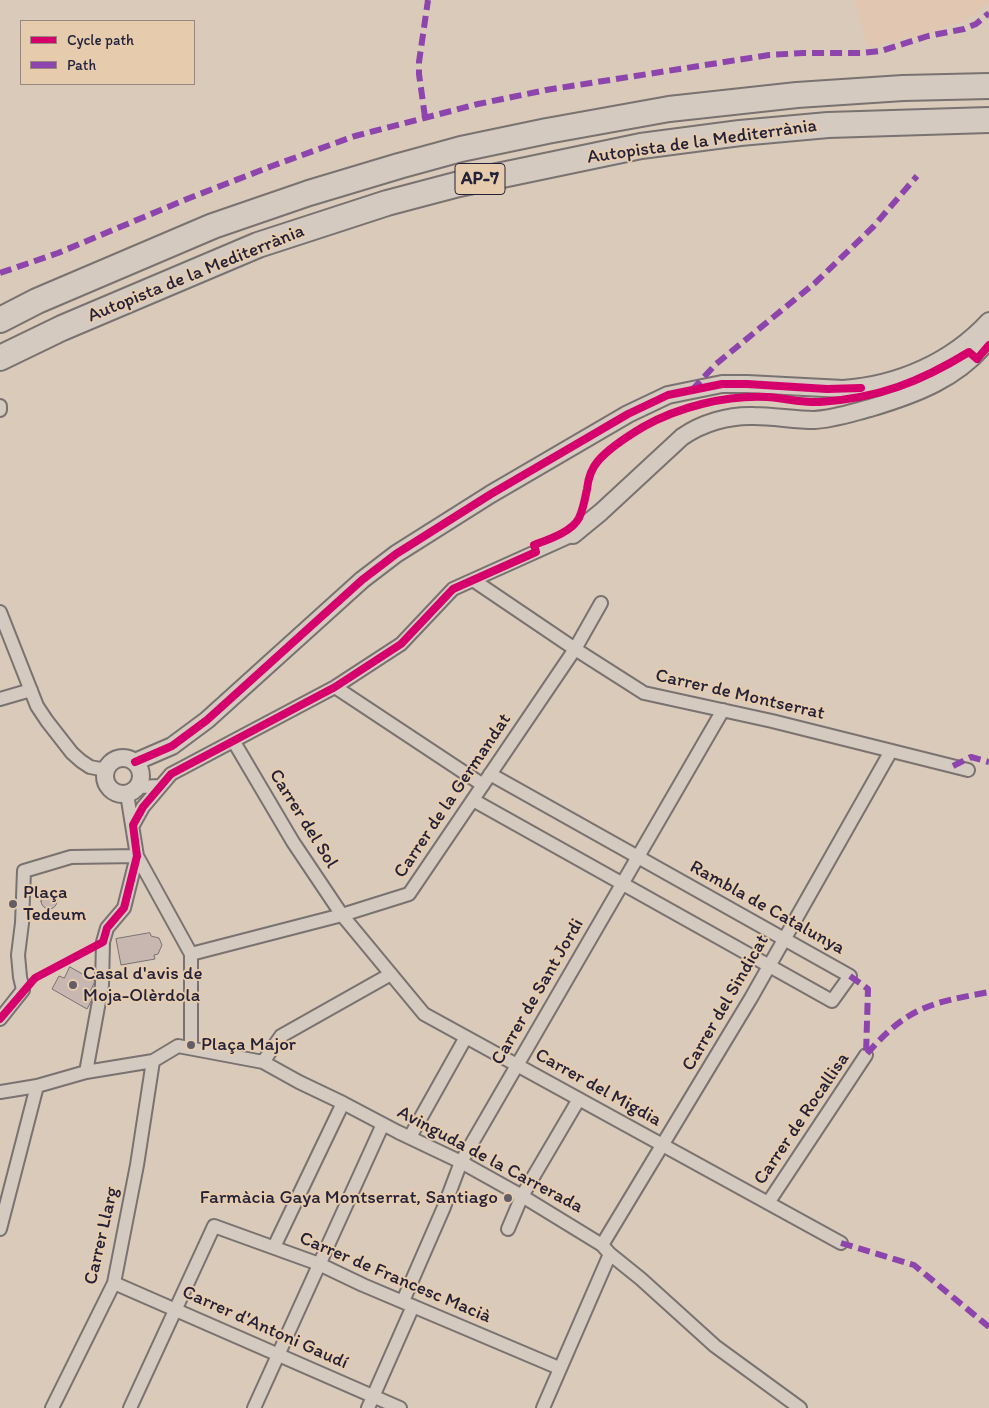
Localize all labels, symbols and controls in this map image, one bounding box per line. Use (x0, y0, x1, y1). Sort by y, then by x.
legend (20, 20, 195, 85)
text: Cycle path (67, 31, 134, 49)
text: Path (67, 56, 96, 74)
street label: Autopista de la Mediterrània (586, 115, 818, 169)
road number: AP-7 (455, 163, 505, 194)
street label: Autopista de la Mediterrània (84, 220, 308, 328)
street label: Carrer de Montserrat (653, 664, 827, 726)
street label: Carrer de la Germandat (389, 709, 517, 883)
street label: Carrer del Sol (264, 765, 342, 873)
street label: Rambla de Catalunya (685, 856, 849, 960)
place label: Plaça Tedeum (23, 882, 86, 926)
marker: Plaça Tedeum (7, 898, 19, 910)
street label: Carrer de Sant Jordi (487, 915, 589, 1069)
street label: Carrer del Sindicat (678, 931, 774, 1075)
place label: Casal d'avis de Moja-Olèrdola (83, 963, 202, 1007)
marker: Casal d'avis de Moja-Olèrdola (67, 979, 79, 991)
place label: Plaça Major (201, 1034, 296, 1056)
marker: Plaça Major (185, 1039, 197, 1051)
street label: Carrer del Migdia (531, 1044, 665, 1132)
street label: Carrer de Rocallisa (749, 1049, 855, 1189)
street label: Avinguda de la Carrerada (393, 1101, 587, 1219)
street label: Carrer Llarg (80, 1185, 124, 1287)
place label: Farmàcia Gaya Montserrat, Santiago (200, 1187, 498, 1209)
marker: Farmàcia Gaya Montserrat, Santiago (502, 1192, 514, 1204)
street label: Carrer de Francesc Macià (296, 1227, 494, 1329)
street label: Carrer d'Antoni Gaudí (178, 1281, 352, 1375)

